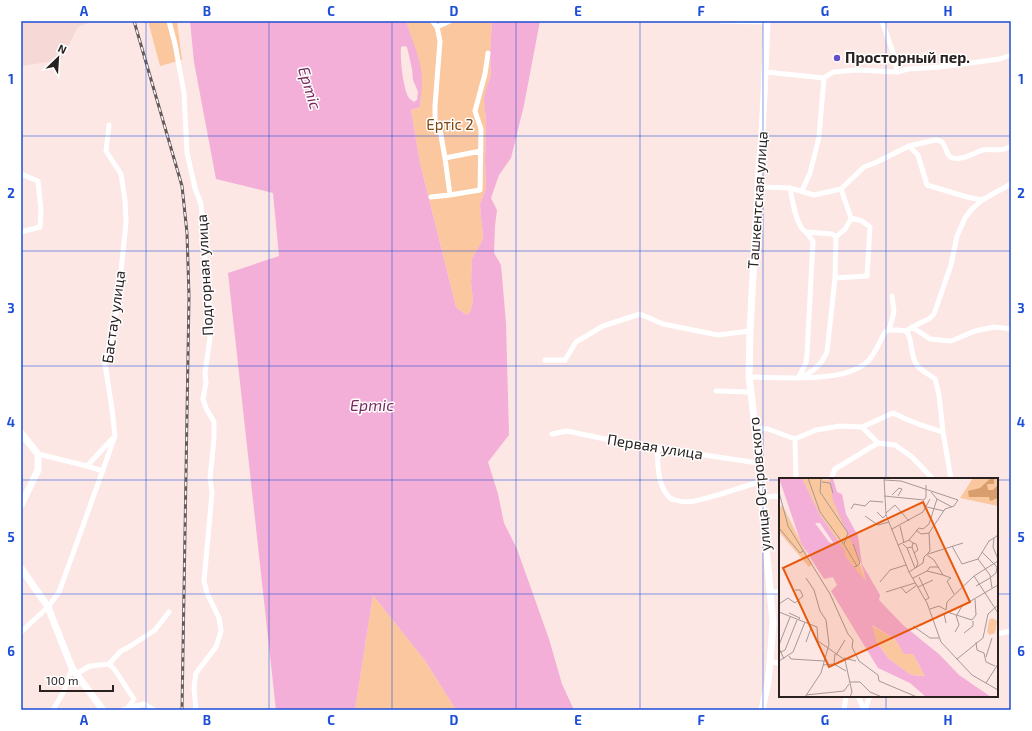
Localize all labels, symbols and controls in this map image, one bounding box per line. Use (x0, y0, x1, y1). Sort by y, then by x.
text: A (80, 3, 89, 19)
text: B (203, 3, 211, 19)
text: C (327, 3, 335, 19)
text: D (450, 3, 459, 19)
text: E (574, 3, 582, 19)
text: F (697, 3, 705, 19)
text: G (821, 3, 829, 19)
text: H (944, 3, 953, 19)
north arrow (38, 38, 78, 78)
text: N (56, 41, 69, 56)
place label: Просторный пер. (845, 48, 970, 66)
marker: Просторный пер. (832, 53, 842, 63)
water label: Ертіс (295, 64, 326, 112)
text: 1 (8, 71, 14, 87)
text: 1 (1018, 71, 1024, 87)
park label: Ертіс 2 (426, 115, 474, 133)
street label: Ташкентская улица (743, 130, 772, 270)
text: 2 (7, 185, 15, 201)
text: 2 (1017, 185, 1025, 201)
street label: Подгорная улица (192, 214, 217, 336)
street label: Бастау улица (98, 269, 129, 365)
text: 3 (7, 300, 15, 316)
text: 3 (1017, 300, 1025, 316)
water label: Ертіс (350, 395, 394, 414)
text: 4 (7, 414, 15, 430)
text: 4 (1017, 414, 1025, 430)
street label: улица Островского (744, 416, 775, 552)
street label: Первая улица (606, 430, 704, 463)
inset map (779, 478, 998, 697)
text: 5 (7, 529, 15, 545)
text: 5 (1017, 529, 1025, 545)
text: 6 (7, 643, 15, 659)
text: 6 (1017, 643, 1025, 659)
scale bar (40, 667, 113, 693)
text: 100 m (46, 673, 78, 687)
text: A (80, 712, 89, 728)
text: B (203, 712, 211, 728)
text: C (327, 712, 335, 728)
text: D (450, 712, 459, 728)
text: E (574, 712, 582, 728)
text: F (697, 712, 705, 728)
text: G (821, 712, 829, 728)
text: H (944, 712, 953, 728)

